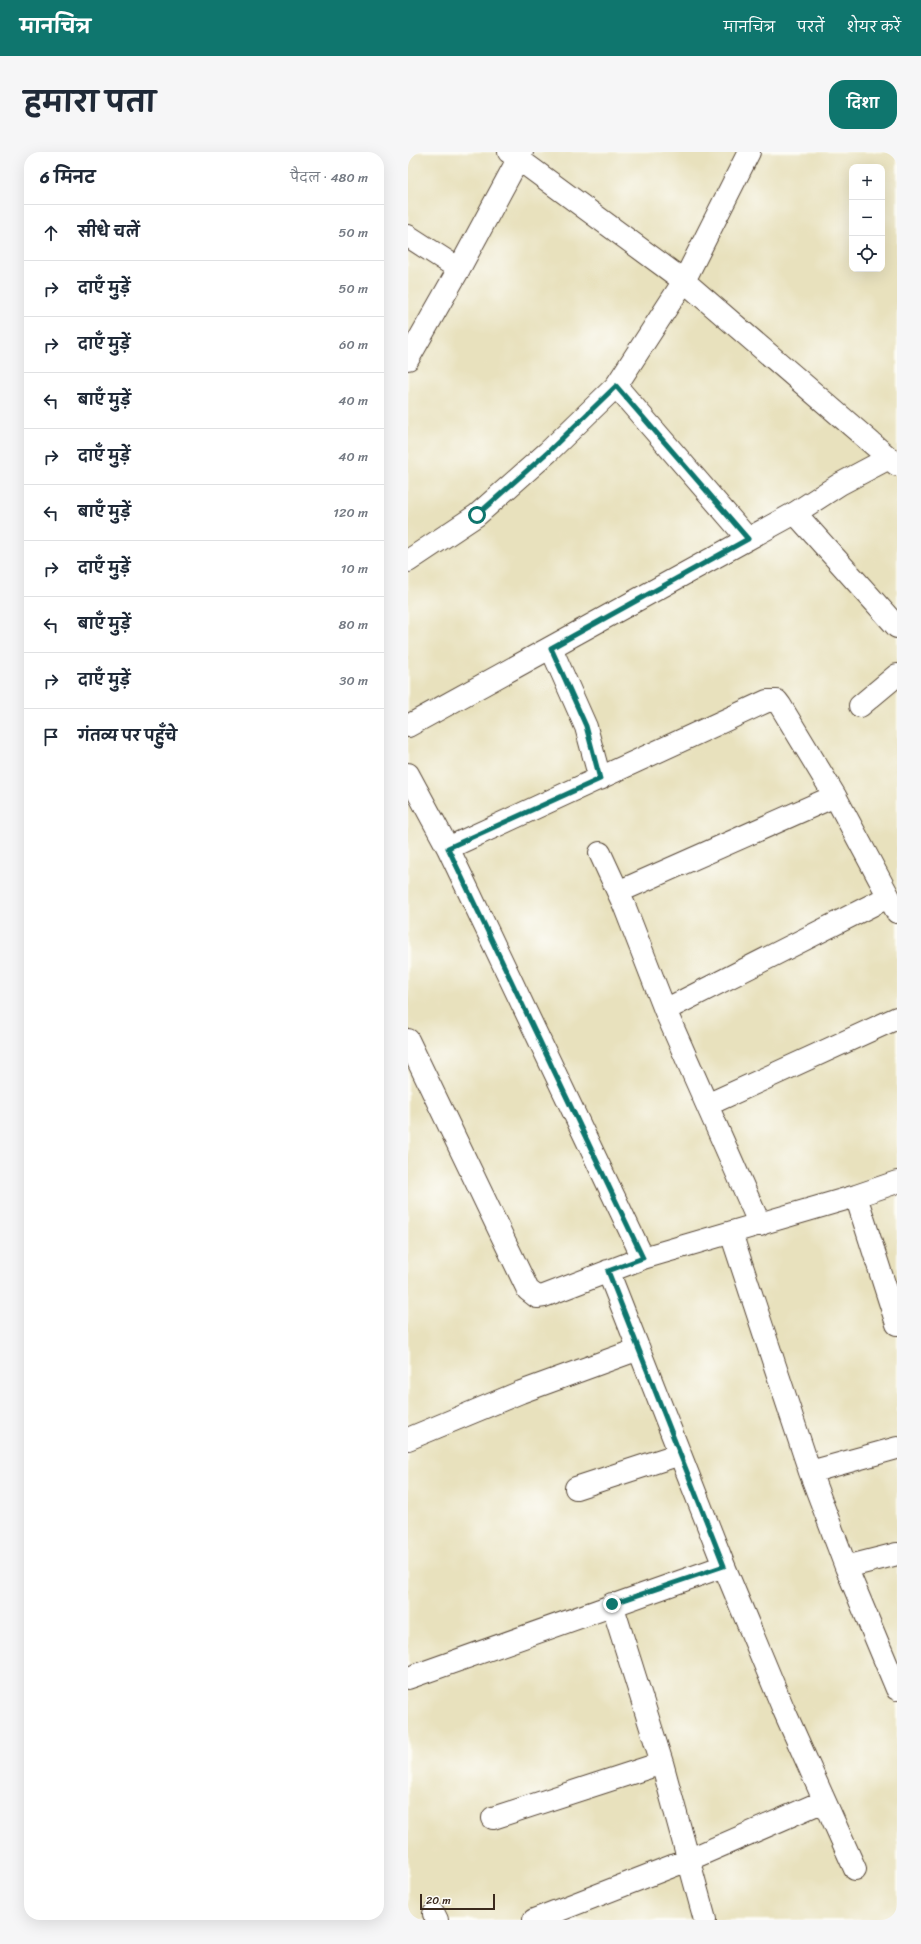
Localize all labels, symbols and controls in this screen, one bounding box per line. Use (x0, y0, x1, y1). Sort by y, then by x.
text: मानचित्र (20, 10, 91, 43)
text: मानचित्र (724, 15, 775, 40)
text: परतें (797, 15, 824, 40)
text: शेयर करें (846, 15, 901, 40)
text: हमारा पता (24, 78, 156, 127)
button: दिशा (829, 80, 897, 129)
text: 6 मिनट (40, 162, 95, 192)
map controls (849, 164, 885, 272)
button: + (849, 164, 885, 200)
text: पैदल · 480 m (290, 166, 368, 189)
button: − (849, 200, 885, 236)
text: सीधे चलें (78, 219, 139, 245)
text: 50 m (338, 221, 368, 244)
icon: ahead (40, 222, 62, 244)
button: locate (849, 236, 885, 272)
text: दाएँ मुड़ें (78, 275, 130, 301)
text: 50 m (338, 277, 368, 300)
icon: right (40, 278, 62, 300)
text: दाएँ मुड़ें (78, 331, 130, 357)
text: 60 m (339, 333, 368, 356)
icon: right (40, 334, 62, 356)
text: बाएँ मुड़ें (78, 387, 131, 413)
text: 40 m (338, 389, 368, 412)
icon: left (40, 390, 62, 412)
text: दाएँ मुड़ें (78, 443, 130, 469)
text: 40 m (338, 445, 368, 468)
icon: right (40, 446, 62, 468)
text: बाएँ मुड़ें (78, 499, 131, 525)
text: 120 m (333, 501, 368, 524)
icon: left (40, 502, 62, 524)
route start (468, 506, 486, 524)
text: दाएँ मुड़ें (78, 555, 130, 581)
text: 10 m (341, 557, 368, 580)
icon: right (40, 558, 62, 580)
text: बाएँ मुड़ें (78, 611, 131, 637)
text: 80 m (339, 613, 368, 636)
icon: left (40, 614, 62, 636)
text: दाएँ मुड़ें (78, 667, 130, 693)
text: 30 m (339, 669, 368, 692)
icon: right (40, 670, 62, 692)
text: गंतव्य पर पहुँचे (78, 723, 177, 749)
icon: arrive (40, 726, 62, 748)
route end (603, 1595, 621, 1613)
text: 20 m (426, 1891, 451, 1910)
scale bar (420, 1892, 495, 1911)

